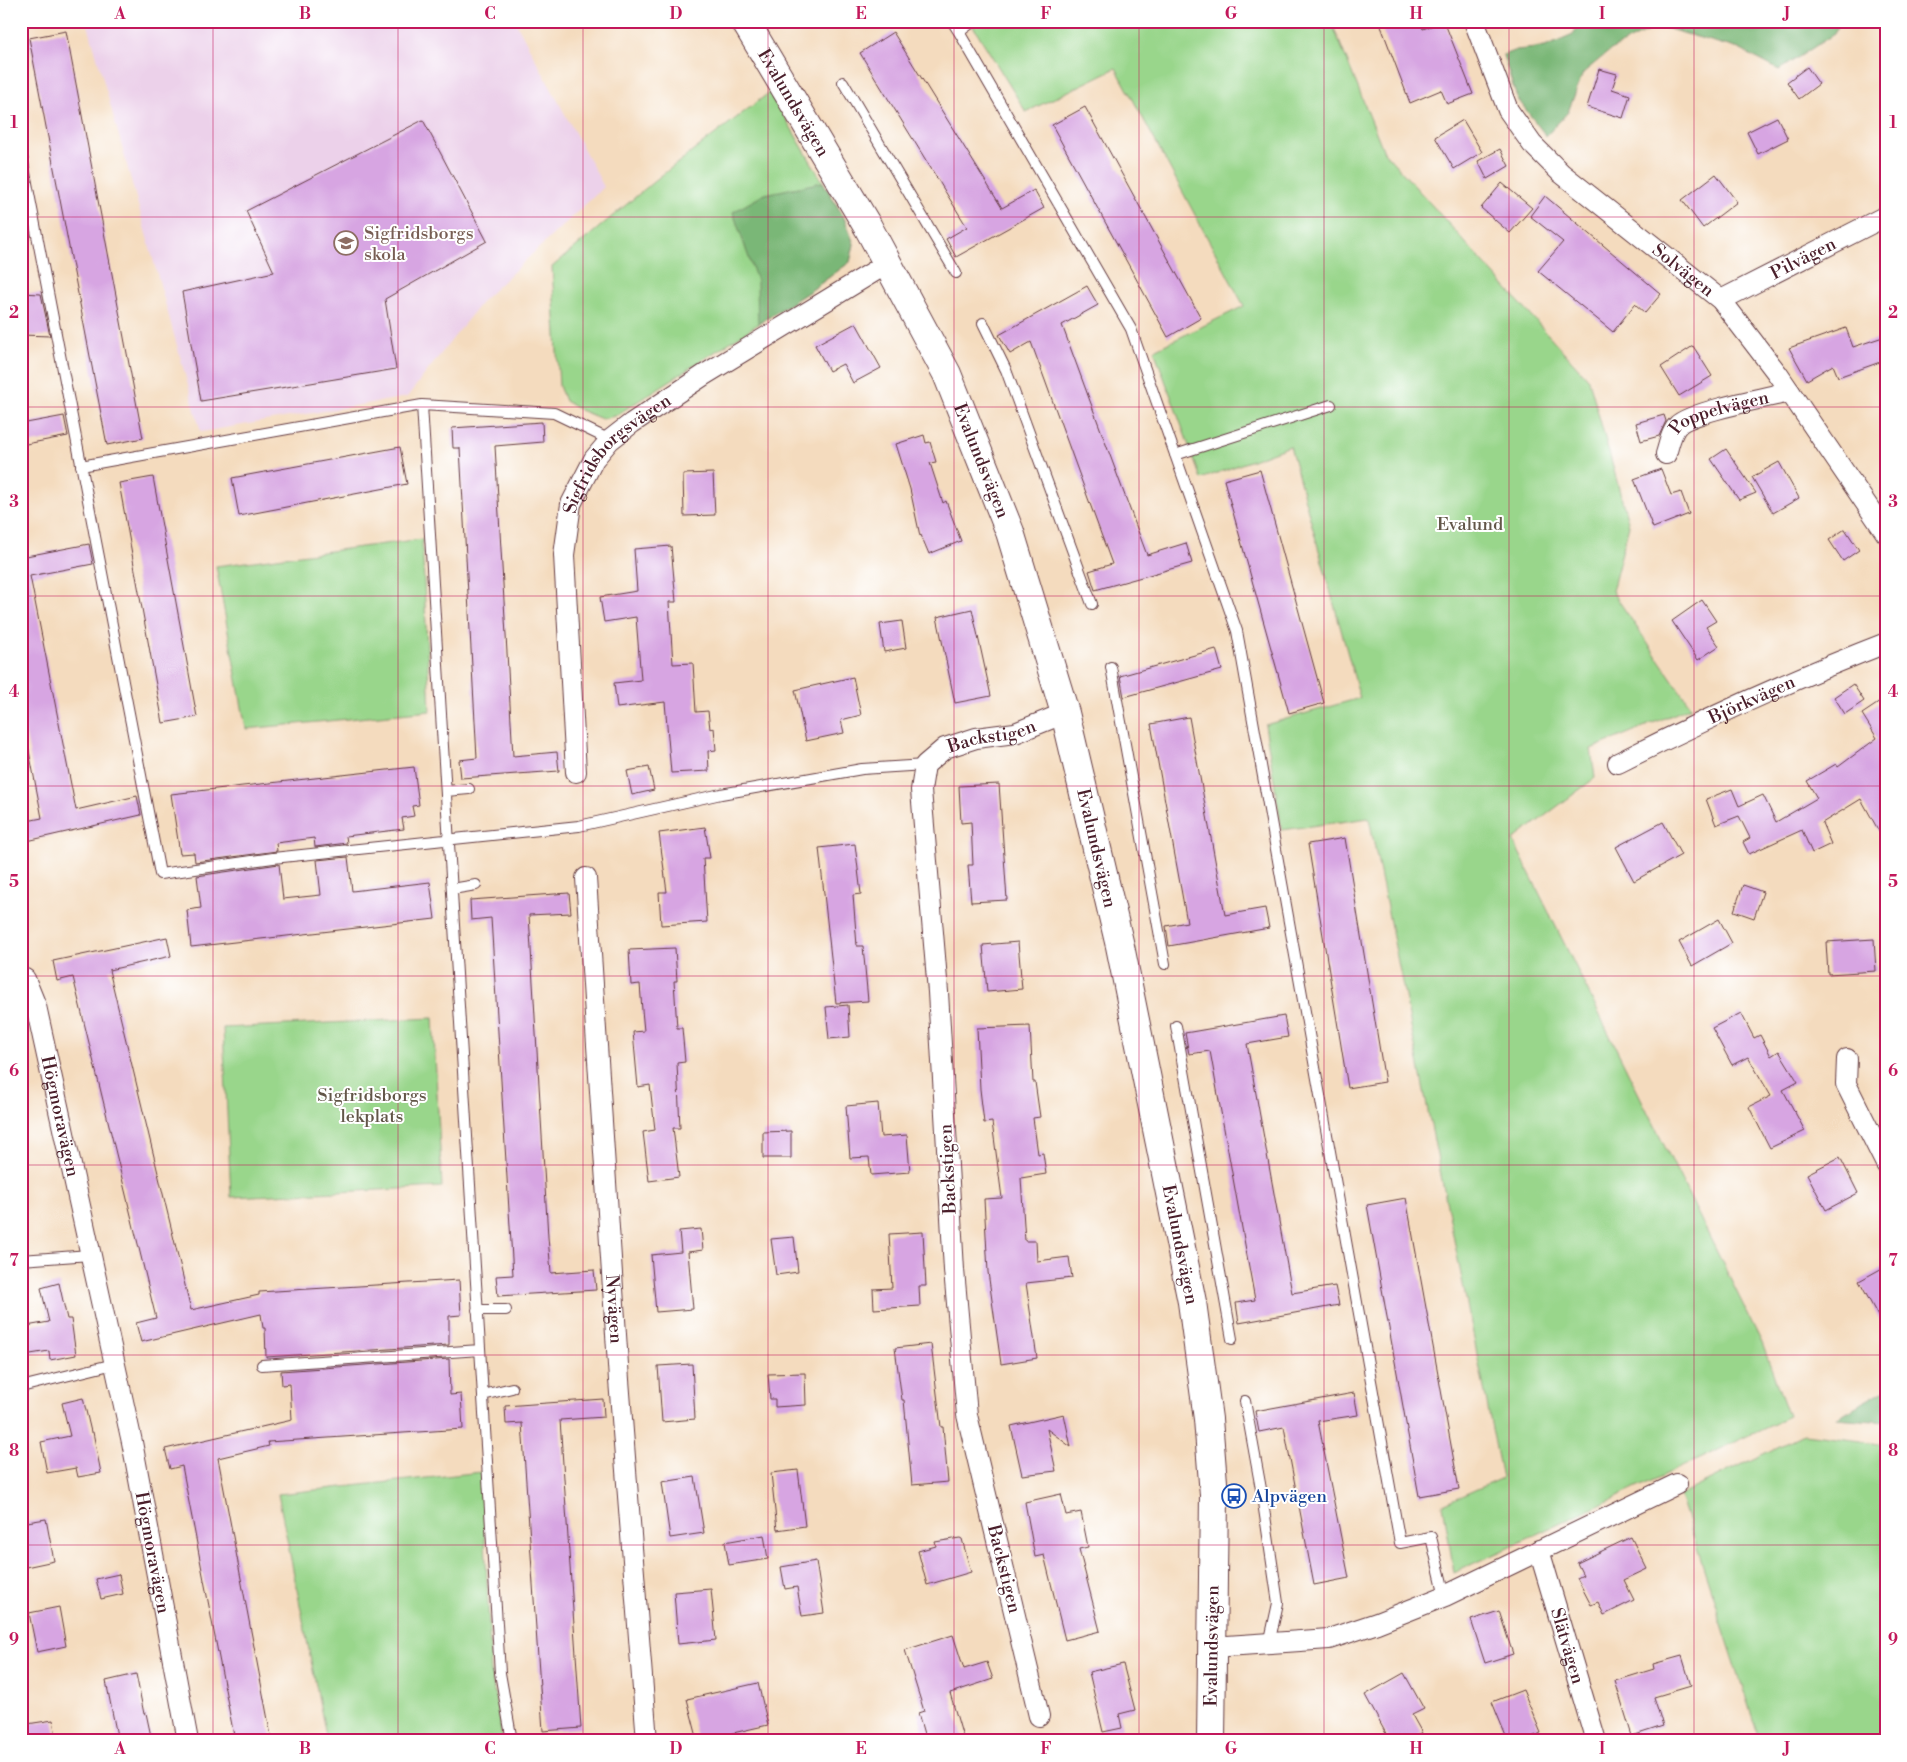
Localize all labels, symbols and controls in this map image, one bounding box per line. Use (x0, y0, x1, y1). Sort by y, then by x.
text: A (113, 4, 126, 24)
text: B (299, 4, 311, 24)
text: C (484, 4, 496, 24)
text: D (670, 4, 683, 24)
text: E (855, 4, 867, 24)
text: F (1040, 4, 1052, 24)
text: G (1225, 4, 1238, 24)
text: H (1409, 4, 1423, 24)
text: I (1599, 4, 1605, 24)
text: J (1782, 4, 1790, 24)
street label: Evalundsvägen (753, 44, 835, 161)
text: 1 (10, 113, 18, 133)
text: 1 (1889, 113, 1897, 133)
place label: Sigfridsborgs skola (364, 222, 474, 266)
school or university icon: Sigfridsborgs skola (333, 230, 359, 256)
street label: Pilvägen (1766, 232, 1840, 285)
street label: Solvägen (1648, 238, 1719, 302)
text: 2 (9, 303, 19, 323)
text: 2 (1888, 303, 1898, 323)
street label: Poppelvägen (1664, 385, 1771, 439)
street label: Sigfridsborgsvägen (558, 389, 676, 515)
street label: Evalundsvägen (948, 400, 1015, 522)
text: 3 (9, 492, 19, 512)
text: 3 (1888, 492, 1898, 512)
park label: Evalund (1437, 513, 1504, 536)
street label: Björkvägen (1704, 670, 1799, 729)
text: 4 (9, 682, 20, 702)
text: 4 (1888, 682, 1899, 702)
street label: Backstigen (943, 714, 1039, 758)
street label: Evalundsvägen (1072, 786, 1122, 910)
text: 5 (9, 872, 19, 892)
text: 5 (1888, 872, 1898, 892)
street label: Högmoravägen (36, 1053, 85, 1179)
text: 6 (9, 1061, 19, 1081)
text: 6 (1888, 1061, 1898, 1081)
park label: Sigfridsborgs lekplats (317, 1084, 427, 1128)
street label: Backstigen (934, 1123, 962, 1216)
street label: Evalundsvägen (1157, 1183, 1204, 1307)
text: 7 (9, 1251, 19, 1271)
text: 7 (1888, 1251, 1898, 1271)
street label: Nyvägen (601, 1274, 628, 1345)
text: 8 (9, 1441, 19, 1461)
text: 8 (1888, 1441, 1898, 1461)
bus stop icon: Alpvägen (1221, 1483, 1247, 1509)
place label: Alpvägen (1251, 1485, 1327, 1508)
street label: Högmoravägen (130, 1490, 175, 1616)
street label: Backstigen (982, 1521, 1026, 1616)
street label: Evalundsvägen (1199, 1585, 1225, 1707)
street label: Slätvägen (1545, 1605, 1590, 1687)
text: 9 (9, 1630, 19, 1650)
text: 9 (1888, 1630, 1898, 1650)
text: A (113, 1739, 126, 1759)
text: B (299, 1739, 311, 1759)
text: C (484, 1739, 496, 1759)
text: D (670, 1739, 683, 1759)
text: E (855, 1739, 867, 1759)
text: F (1040, 1739, 1052, 1759)
text: G (1225, 1739, 1238, 1759)
text: H (1409, 1739, 1423, 1759)
text: I (1599, 1739, 1605, 1759)
text: J (1782, 1739, 1790, 1759)

